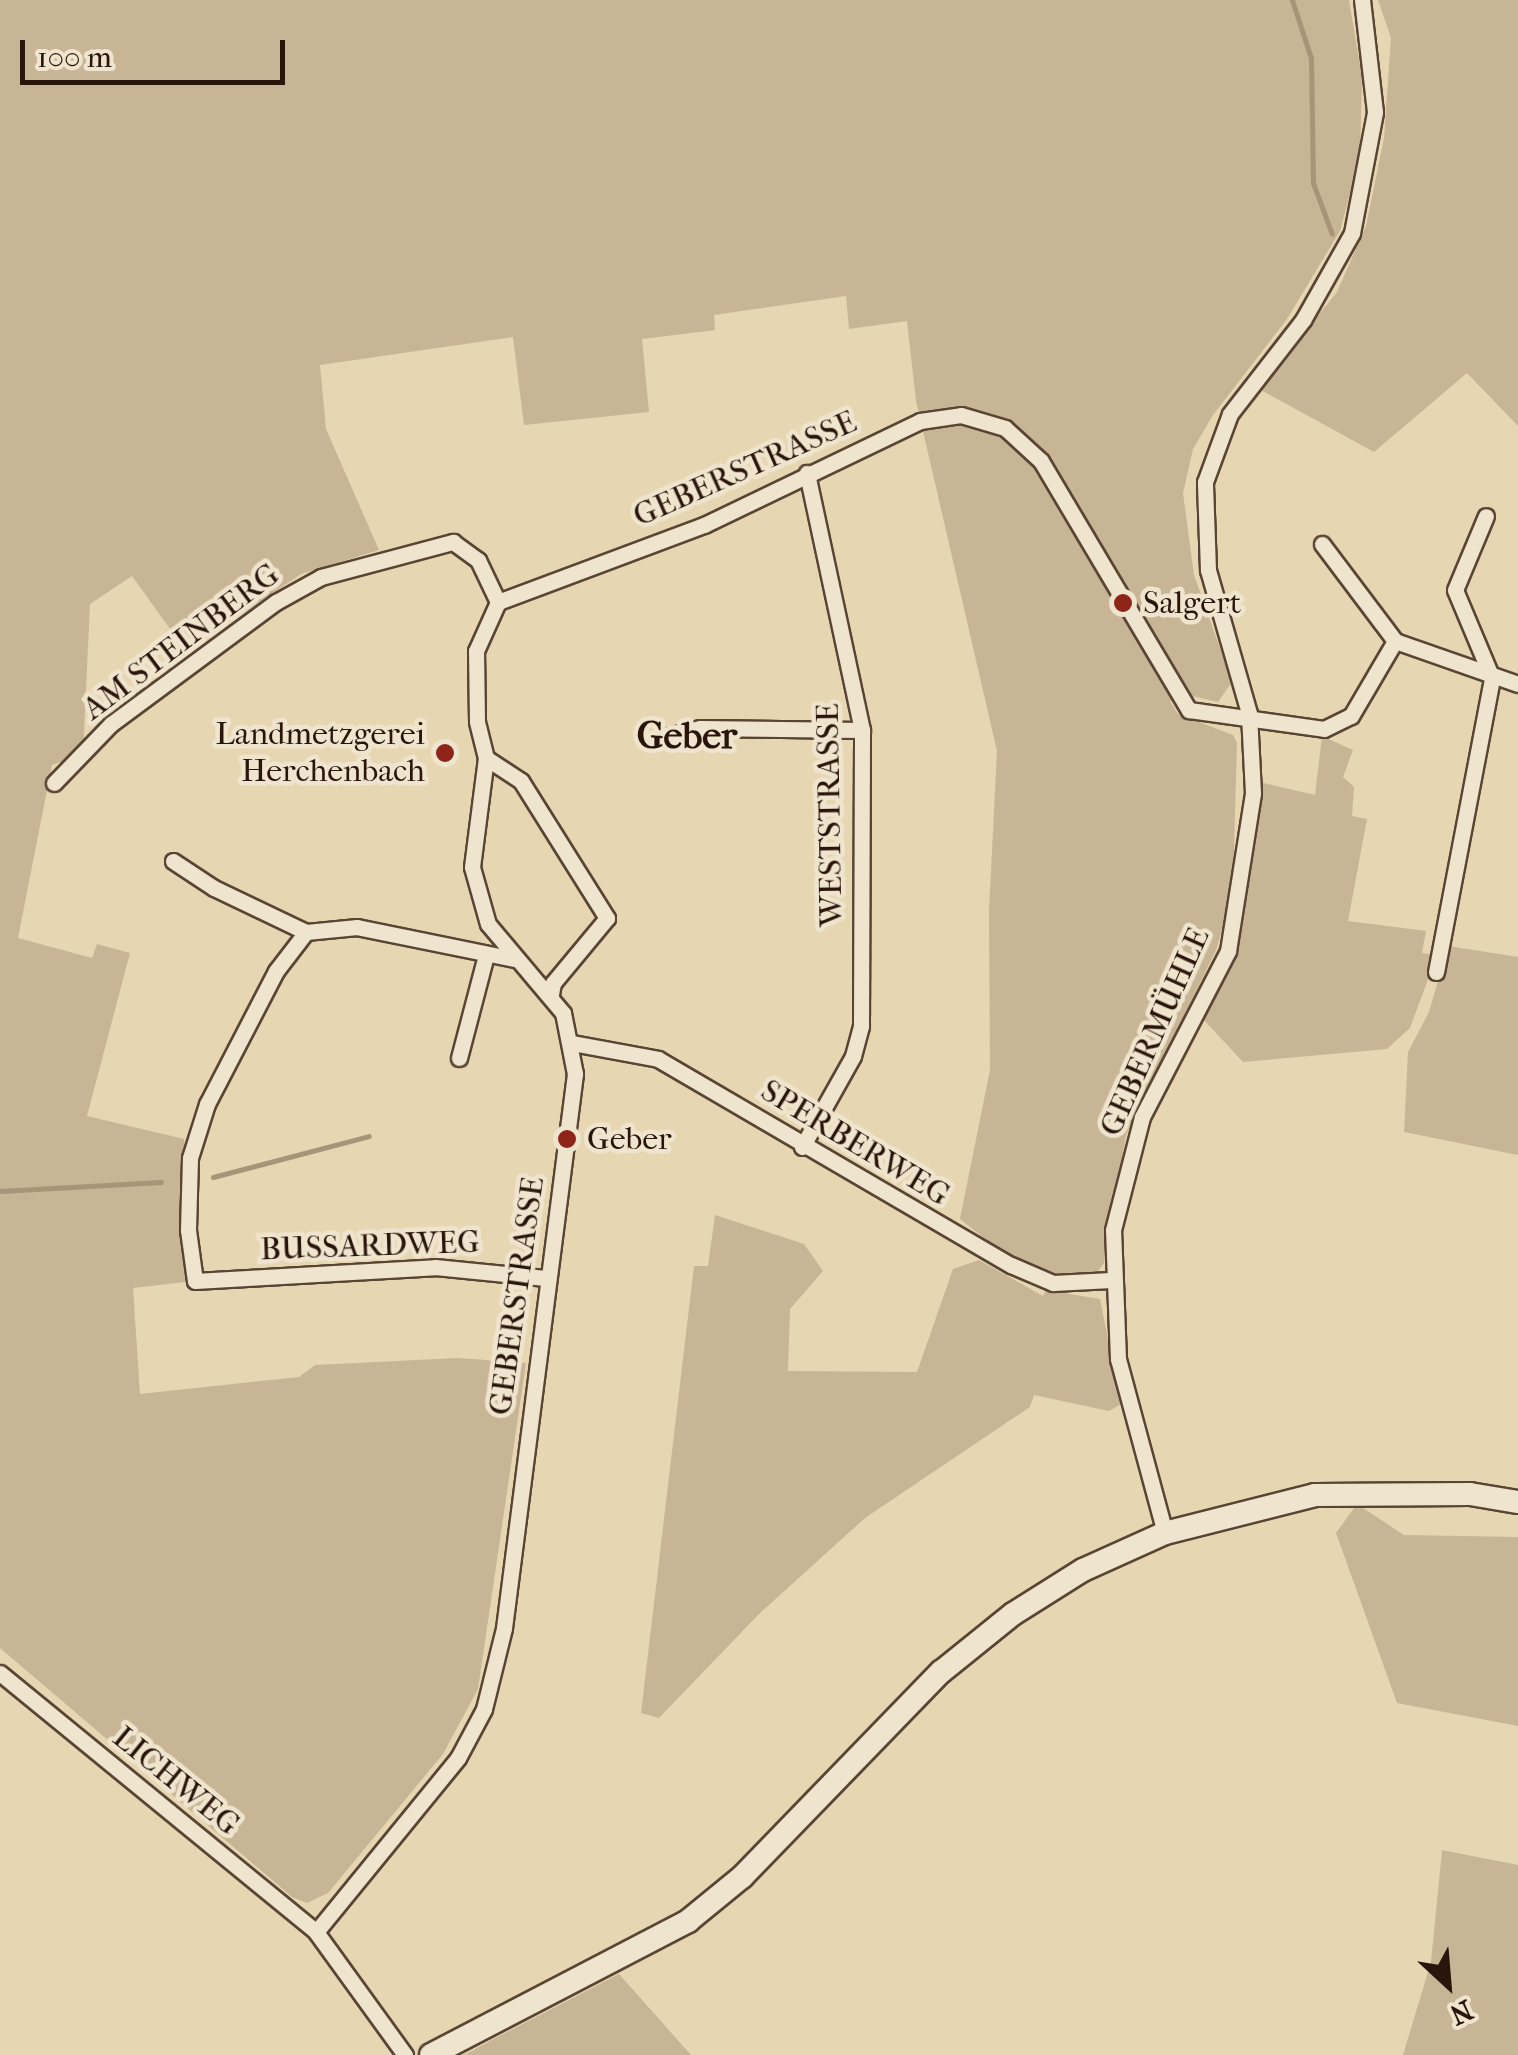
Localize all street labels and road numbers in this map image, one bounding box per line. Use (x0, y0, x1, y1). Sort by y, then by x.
street label: GEBERSTRASSE (627, 403, 863, 535)
street label: AM STEINBERG (75, 556, 287, 728)
street label: WESTSTRASSE (809, 703, 851, 927)
street label: GEBERMÜHLE (1092, 922, 1218, 1142)
street label: SPERBERWEG (754, 1072, 956, 1214)
street label: GEBERSTRASSE (481, 1174, 553, 1418)
street label: BUSSARDWEG (260, 1223, 480, 1269)
street label: LICHWEG (105, 1718, 247, 1844)

